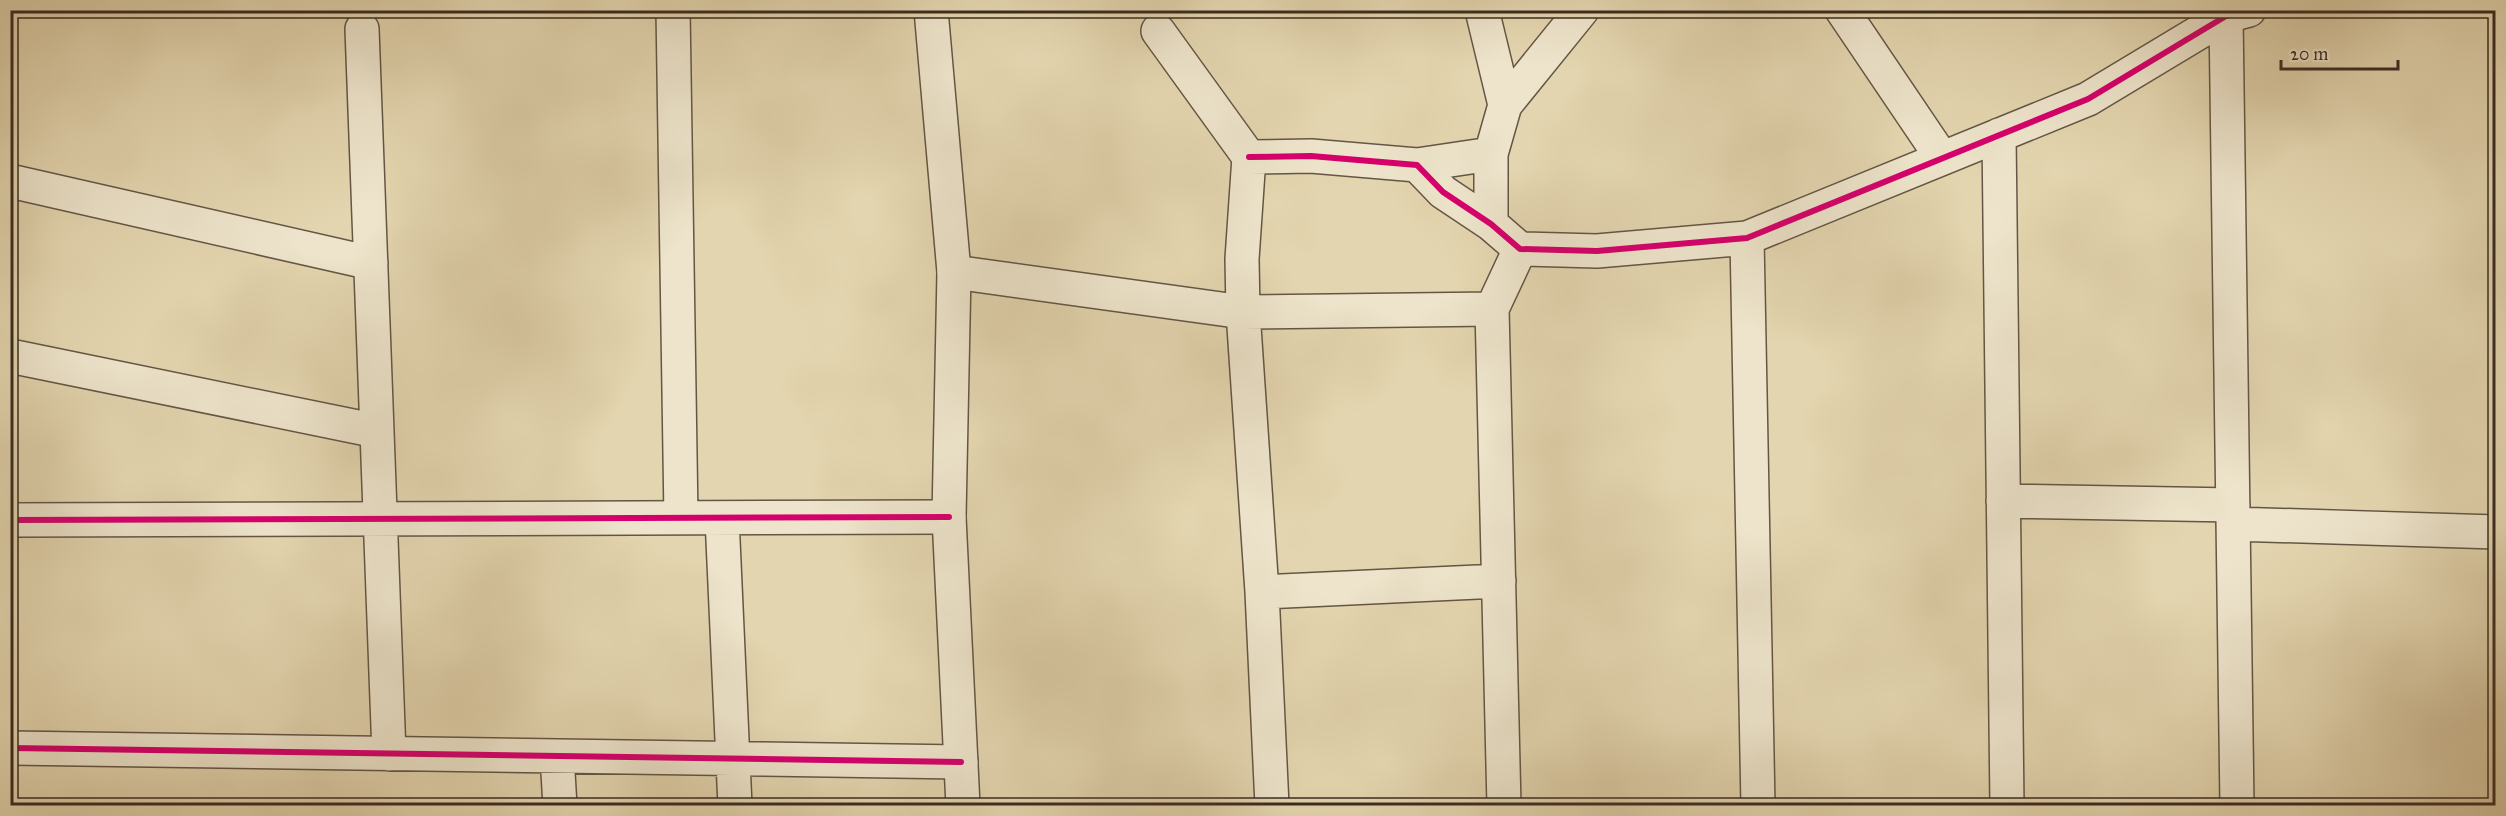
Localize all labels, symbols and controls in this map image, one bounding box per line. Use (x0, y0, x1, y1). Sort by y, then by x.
scale bar (2281, 33, 2398, 71)
text: 20 m (2290, 43, 2328, 65)

